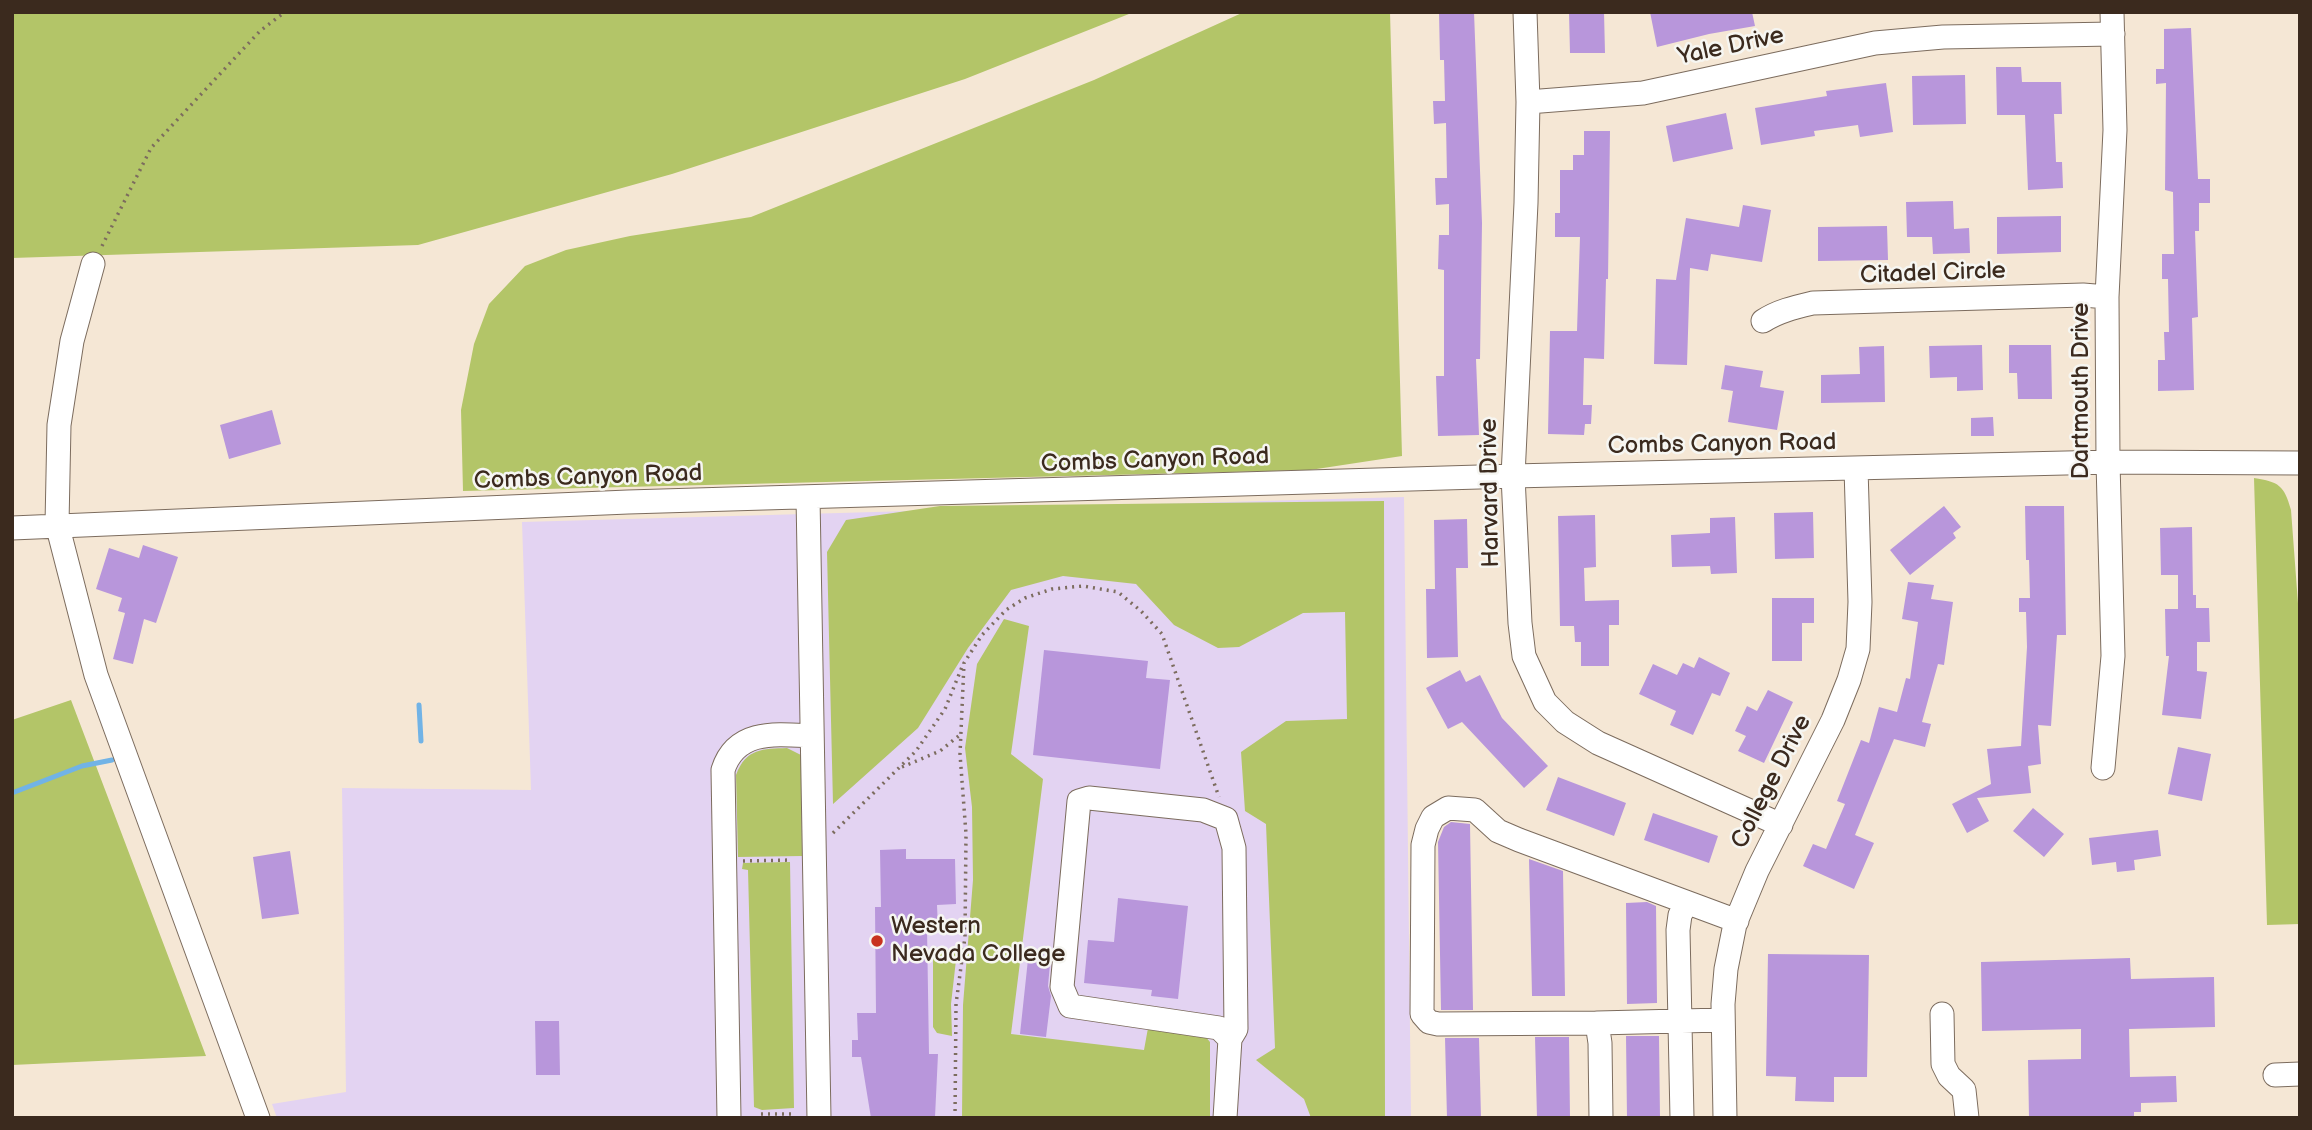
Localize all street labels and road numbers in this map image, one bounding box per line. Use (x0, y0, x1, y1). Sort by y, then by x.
street label: Yale Drive (1675, 22, 1787, 72)
street label: Citadel Circle (1860, 257, 2006, 291)
street label: Dartmouth Drive (2068, 302, 2096, 480)
street label: Harvard Drive (1475, 418, 1507, 568)
street label: Combs Canyon Road (1607, 429, 1837, 461)
street label: Combs Canyon Road (1040, 443, 1270, 479)
street label: Combs Canyon Road (473, 460, 703, 496)
street label: College Drive (1726, 710, 1818, 854)

